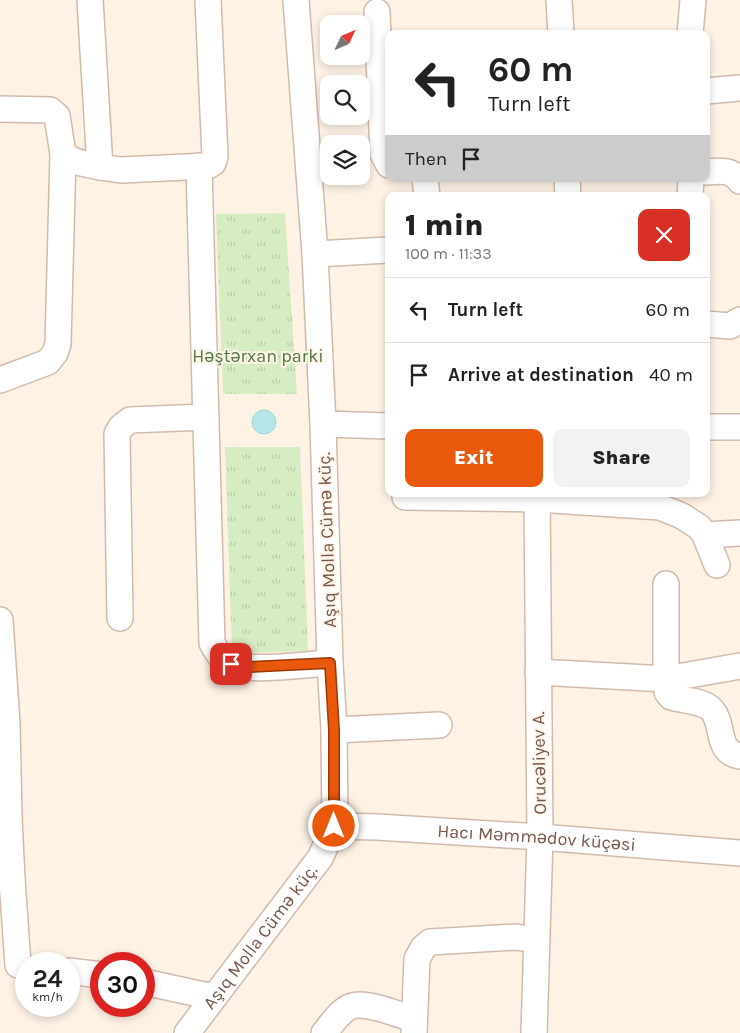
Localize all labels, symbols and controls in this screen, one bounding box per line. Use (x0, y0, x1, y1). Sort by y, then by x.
north arrow (320, 15, 370, 65)
map controls (320, 15, 370, 185)
text: 60 m (488, 49, 573, 90)
icon: left (405, 50, 470, 115)
button: search (320, 75, 370, 125)
text: Turn left (488, 91, 571, 117)
button: layers (320, 135, 370, 185)
icon: arrive (457, 145, 485, 173)
text: Then (405, 148, 447, 170)
text: 1 min (405, 207, 484, 243)
button: close (638, 209, 690, 261)
text: 100 m · 11:33 (405, 244, 492, 263)
icon: left (405, 296, 433, 324)
text: Turn left (448, 299, 523, 321)
text: 60 m (646, 299, 690, 321)
park label: Həştərxan parki (192, 345, 324, 367)
icon: arrive (405, 361, 433, 389)
text: Arrive at destination (448, 364, 634, 386)
text: 40 m (649, 364, 693, 386)
button: Exit (405, 429, 543, 487)
button: Share (553, 429, 690, 487)
street label: Aşıq Molla Cümə küç. (313, 452, 341, 628)
pin (210, 643, 252, 685)
icon: arrive (217, 650, 245, 678)
street label: Orucəliyev A. (527, 711, 551, 815)
position arrow (307, 799, 359, 851)
street label: Hacı Məmmədov küçəsi (437, 820, 637, 856)
street label: Aşıq Molla Cümə küç. (198, 860, 322, 1013)
speed limit sign: 30 (90, 952, 155, 1017)
text: 24 (32, 964, 63, 993)
text: km/h (32, 990, 63, 1004)

